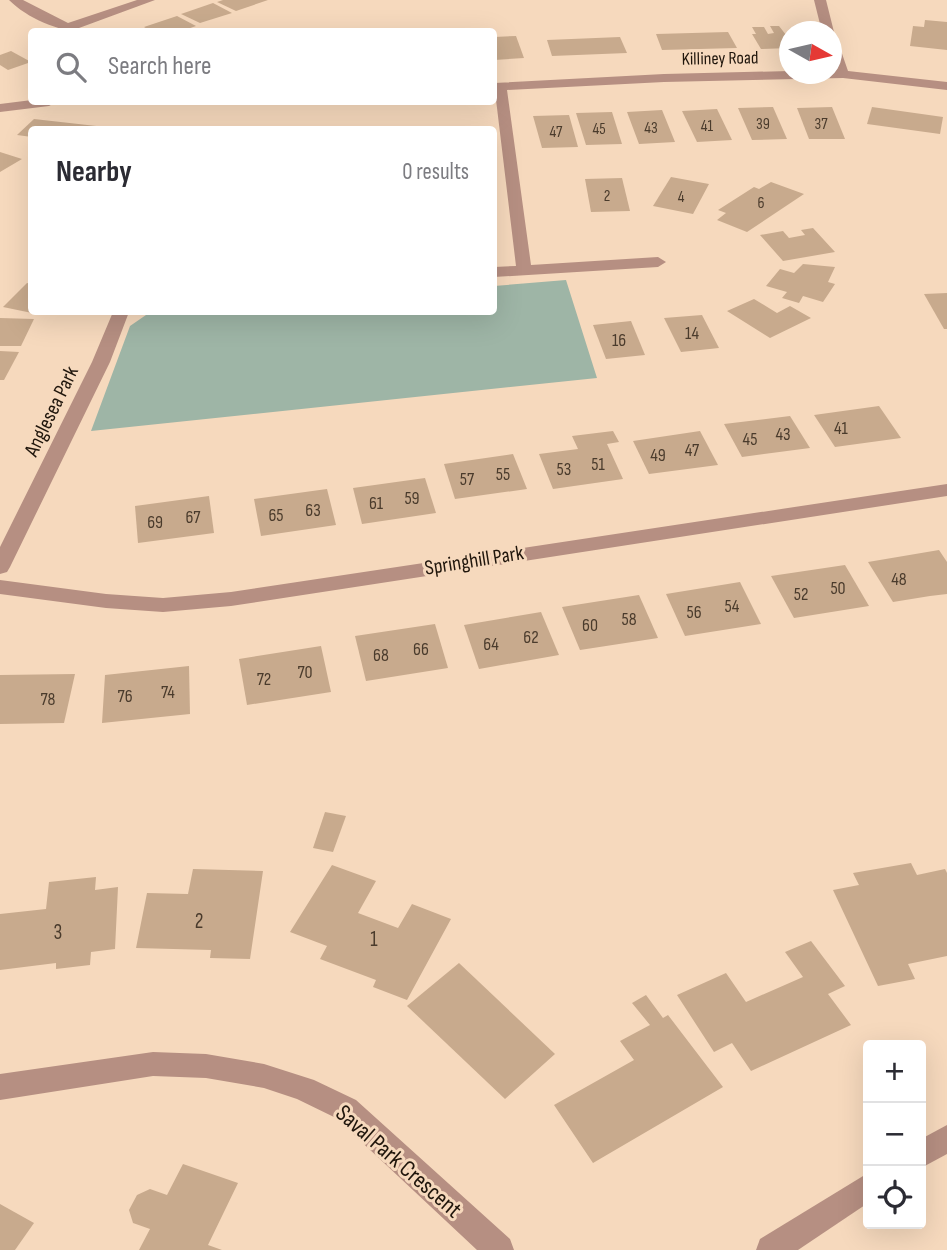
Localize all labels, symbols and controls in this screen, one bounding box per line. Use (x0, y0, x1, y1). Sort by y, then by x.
north arrow (779, 21, 842, 84)
search box (28, 28, 497, 105)
street label: Killiney Road (682, 47, 758, 70)
icon: search (52, 48, 90, 86)
text: Search here (108, 51, 211, 82)
house number: 39 (756, 115, 770, 134)
house number: 37 (814, 115, 828, 134)
house number: 41 (701, 117, 714, 136)
house number: 43 (644, 119, 658, 138)
house number: 45 (592, 120, 606, 139)
house number: 47 (550, 123, 563, 142)
text: Nearby (56, 154, 132, 190)
text: 0 results (402, 158, 469, 186)
house number: 2 (604, 187, 610, 206)
house number: 4 (678, 188, 685, 207)
house number: 6 (757, 194, 765, 213)
house number: 14 (685, 323, 699, 344)
house number: 16 (612, 330, 626, 351)
street label: Anglesea Park (18, 362, 84, 461)
house number: 41 (834, 418, 849, 439)
house number: 43 (775, 424, 791, 445)
house number: 45 (743, 429, 757, 450)
house number: 47 (685, 440, 700, 461)
house number: 49 (650, 445, 666, 466)
house number: 51 (591, 454, 605, 475)
house number: 53 (557, 459, 571, 480)
house number: 55 (496, 464, 510, 485)
house number: 57 (460, 469, 475, 490)
house number: 59 (404, 488, 420, 509)
house number: 61 (369, 493, 384, 514)
house number: 63 (305, 500, 321, 521)
house number: 65 (268, 505, 284, 526)
house number: 67 (185, 507, 201, 528)
house number: 69 (147, 512, 163, 533)
street label: Springhill Park (423, 540, 525, 581)
house number: 48 (891, 569, 907, 590)
house number: 50 (830, 578, 846, 599)
house number: 52 (794, 584, 808, 605)
house number: 54 (725, 596, 740, 617)
house number: 56 (686, 602, 702, 623)
house number: 58 (621, 609, 637, 630)
house number: 60 (582, 615, 598, 636)
house number: 62 (523, 627, 539, 648)
house number: 64 (483, 634, 499, 655)
house number: 66 (413, 639, 429, 660)
house number: 68 (373, 645, 389, 666)
house number: 70 (297, 662, 313, 683)
house number: 72 (257, 669, 271, 690)
house number: 74 (161, 682, 175, 703)
house number: 76 (117, 686, 133, 707)
house number: 78 (40, 689, 56, 710)
house number: 2 (195, 909, 203, 934)
house number: 3 (54, 920, 62, 945)
house number: 1 (370, 927, 378, 952)
map controls (863, 1040, 926, 1229)
button: + (863, 1040, 926, 1103)
street label: Saval Park Crescent (330, 1099, 468, 1224)
button: − (863, 1103, 926, 1166)
button: locate (863, 1166, 926, 1229)

